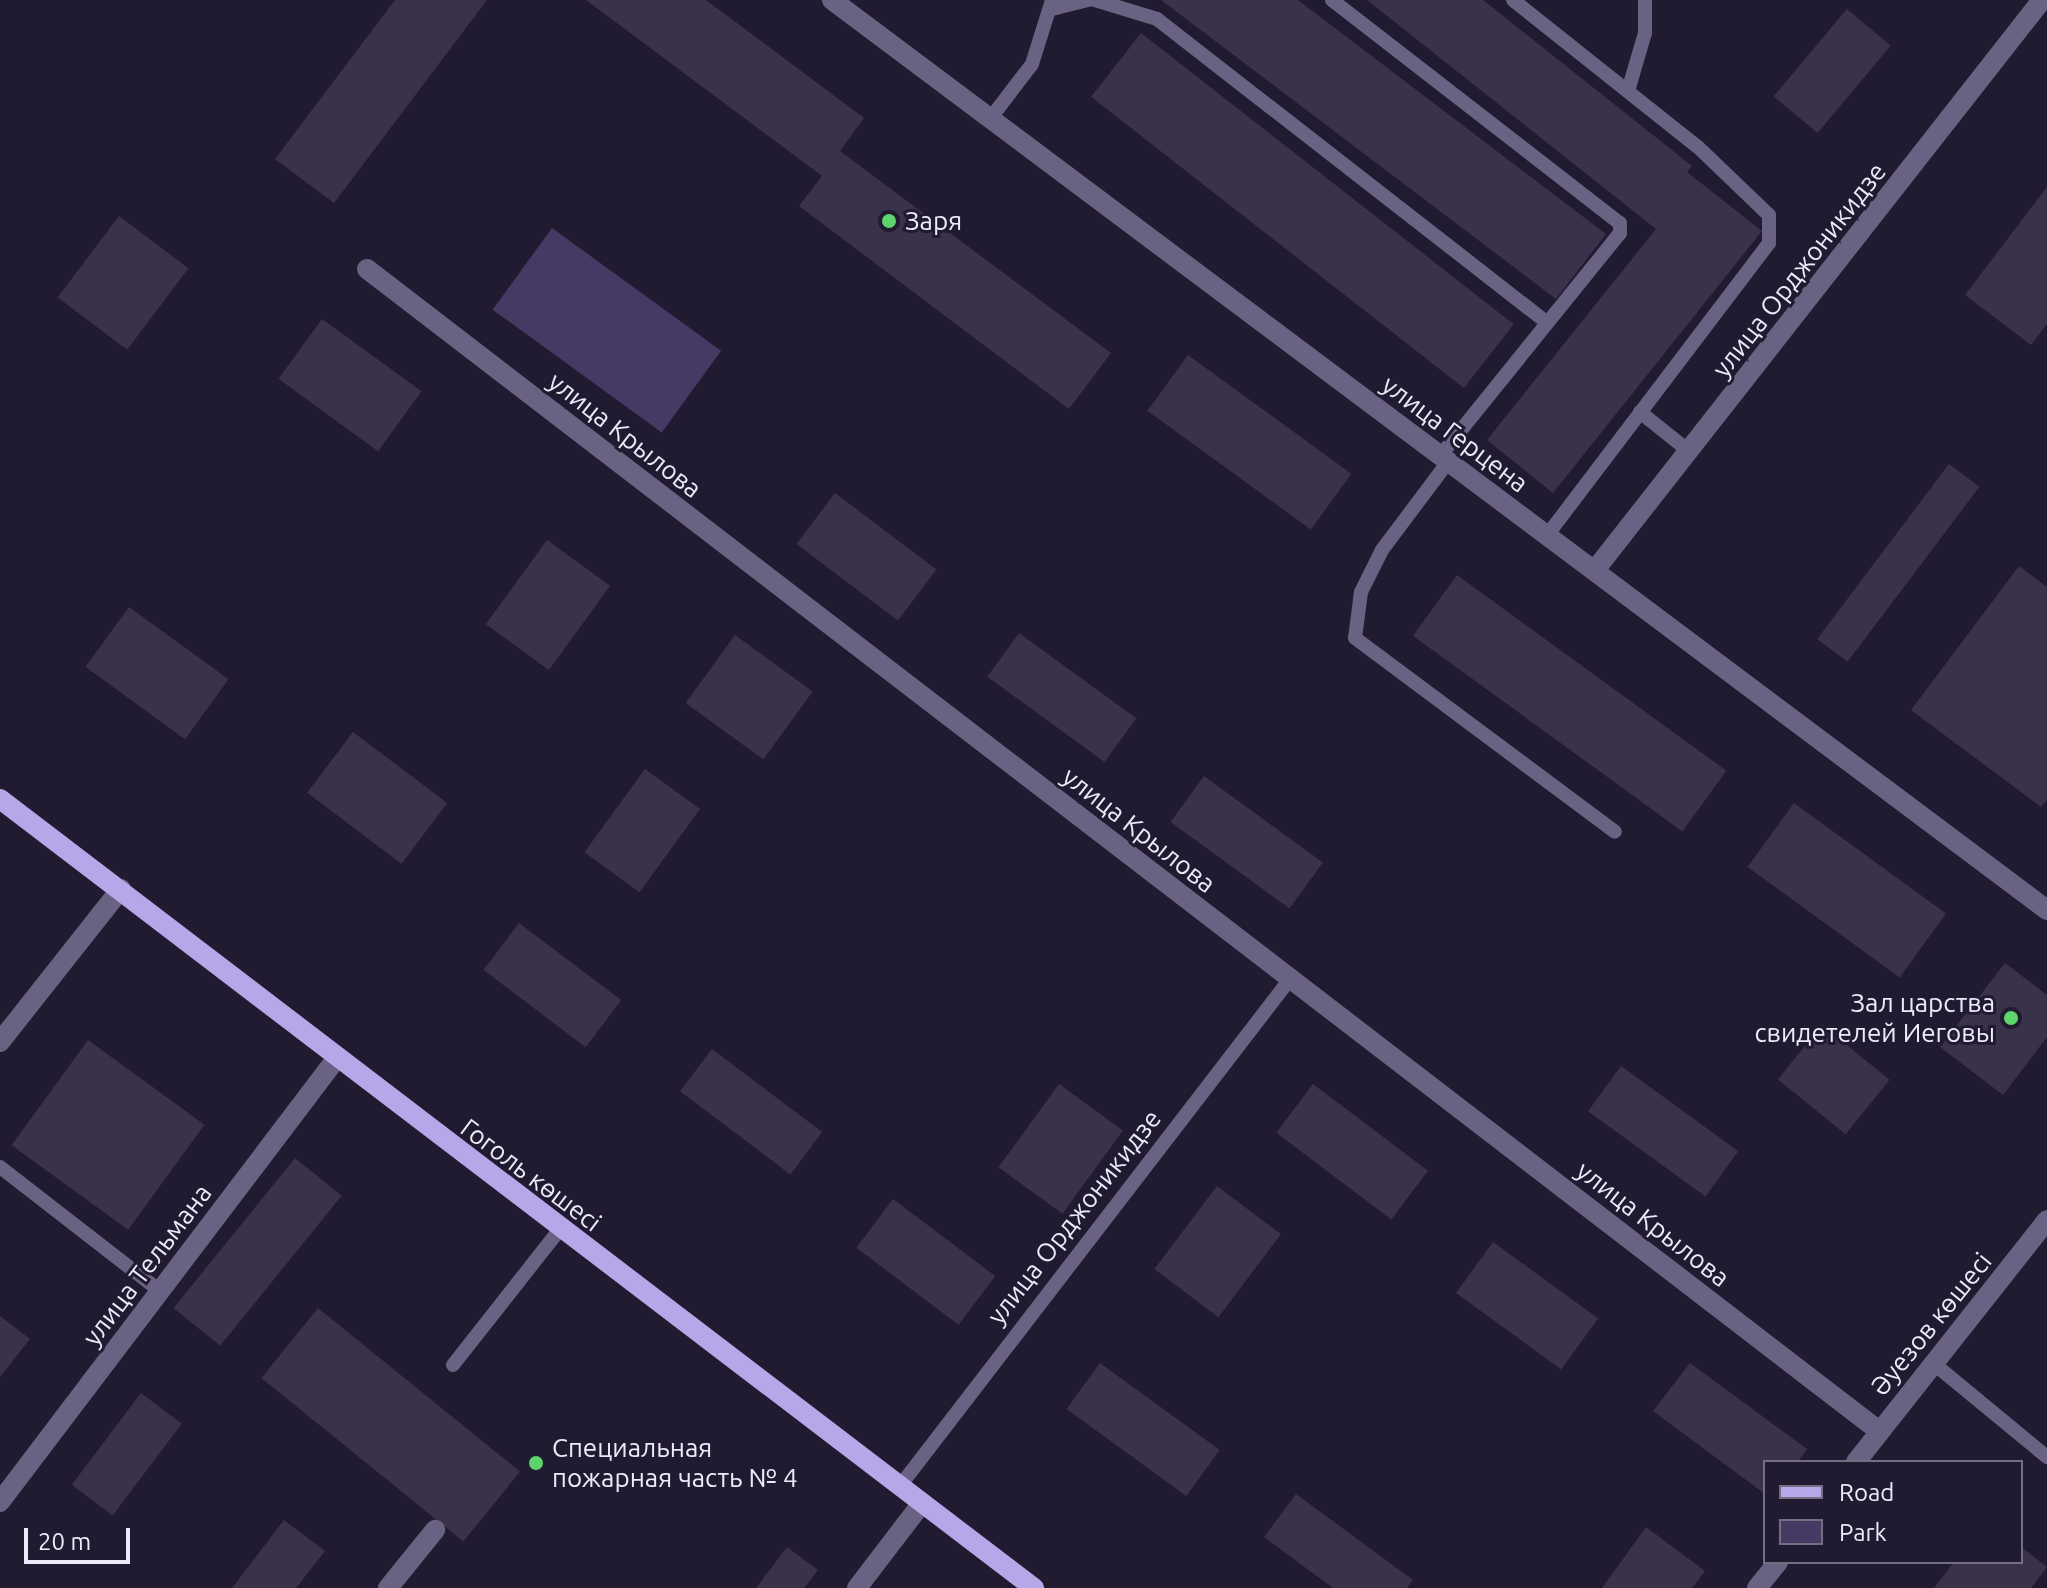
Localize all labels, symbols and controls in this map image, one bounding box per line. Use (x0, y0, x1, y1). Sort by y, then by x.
street label: улица Орджоникидзе (1706, 157, 1892, 383)
place label: Заря (905, 205, 962, 237)
marker: Заря (880, 212, 898, 230)
street label: улица Крылова (542, 366, 708, 504)
street label: улица Герцена (1376, 369, 1534, 499)
street label: улица Крылова (1056, 761, 1222, 899)
place label: Зал царства свидетелей Иеговы (1754, 987, 1995, 1048)
marker: Зал царства свидетелей Иеговы (2002, 1009, 2020, 1027)
street label: улица Орджоникидзе (981, 1104, 1167, 1330)
street label: Гоголь көшесі (455, 1112, 607, 1238)
street label: улица Крылова (1570, 1155, 1736, 1293)
street label: улица Тельмана (76, 1178, 218, 1352)
street label: Әуезов көшесі (1864, 1246, 1998, 1402)
place label: Специальная пожарная часть № 4 (552, 1432, 798, 1494)
marker: Специальная пожарная часть № 4 (527, 1454, 545, 1472)
legend (1763, 1460, 2023, 1564)
text: Road (1839, 1479, 1894, 1506)
scale bar (28, 1512, 134, 1562)
text: Park (1839, 1519, 1887, 1546)
text: 20 m (38, 1528, 91, 1555)

